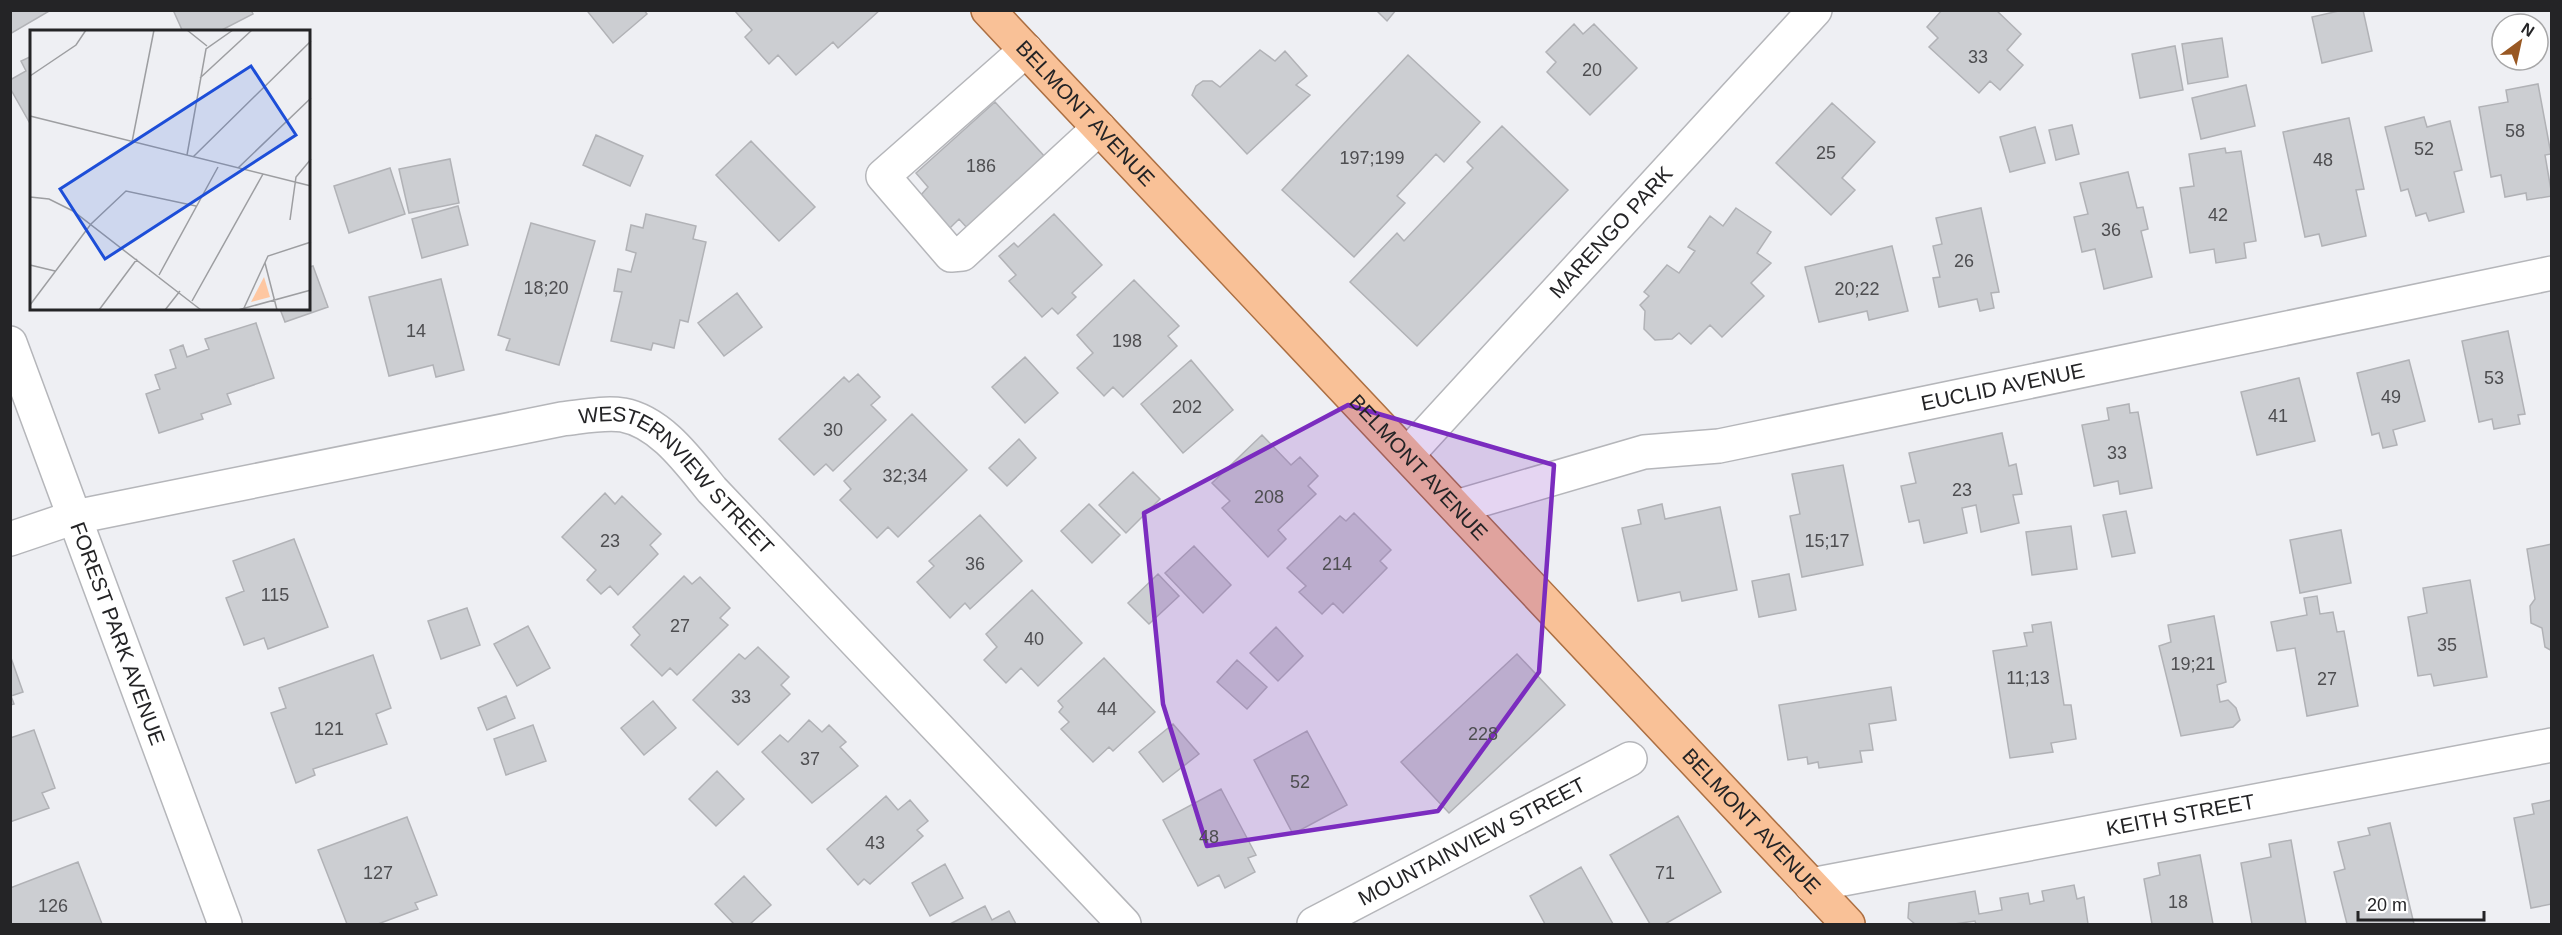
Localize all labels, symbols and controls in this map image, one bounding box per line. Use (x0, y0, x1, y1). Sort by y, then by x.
north arrow (2490, 12, 2550, 72)
text: N (2518, 20, 2537, 40)
inset map (30, 30, 310, 310)
street label: BELMONT AVENUE (1012, 36, 1159, 190)
house number: 33 (1968, 47, 1988, 67)
house number: 20 (1582, 60, 1602, 80)
house number: 58 (2505, 121, 2525, 141)
house number: 52 (2414, 139, 2434, 159)
house number: 25 (1816, 143, 1836, 163)
house number: 197;199 (1339, 148, 1405, 168)
house number: 48 (2313, 150, 2333, 170)
house number: 186 (966, 156, 996, 176)
street label: MARENGO PARK (1545, 162, 1677, 303)
house number: 42 (2208, 205, 2228, 225)
house number: 36 (2101, 220, 2121, 240)
house number: 26 (1954, 251, 1974, 271)
house number: 18;20 (523, 278, 569, 298)
house number: 20;22 (1834, 279, 1880, 299)
house number: 14 (406, 321, 426, 341)
house number: 198 (1112, 331, 1142, 351)
street label: EUCLID AVENUE (1919, 358, 2087, 415)
house number: 53 (2484, 368, 2504, 388)
house number: 49 (2381, 387, 2401, 407)
street label: BELMONT AVENUE (1345, 390, 1492, 544)
house number: 202 (1172, 397, 1202, 417)
street label: WESTERNVIEW STREET (577, 402, 779, 559)
house number: 41 (2268, 406, 2288, 426)
house number: 30 (823, 420, 843, 440)
house number: 33 (2107, 443, 2127, 463)
house number: 32;34 (882, 466, 928, 486)
house number: 23 (1952, 480, 1972, 500)
house number: 208 (1254, 487, 1284, 507)
street label: FOREST PARK AVENUE (66, 519, 170, 748)
house number: 23 (600, 531, 620, 551)
house number: 15;17 (1804, 531, 1850, 551)
house number: 36 (965, 554, 985, 574)
house number: 214 (1322, 554, 1352, 574)
house number: 115 (261, 585, 289, 605)
house number: 27 (670, 616, 690, 636)
house number: 40 (1024, 629, 1044, 649)
house number: 35 (2437, 635, 2457, 655)
house number: 19;21 (2170, 654, 2216, 674)
house number: 11;13 (2006, 668, 2050, 688)
house number: 27 (2317, 669, 2337, 689)
house number: 33 (731, 687, 751, 707)
house number: 44 (1097, 699, 1117, 719)
house number: 121 (314, 719, 344, 739)
house number: 228 (1468, 724, 1498, 744)
street label: BELMONT AVENUE (1678, 744, 1825, 898)
house number: 37 (800, 749, 820, 769)
house number: 52 (1290, 772, 1310, 792)
street label: MOUNTAINVIEW STREET (1354, 772, 1589, 910)
street label: KEITH STREET (2104, 789, 2257, 840)
house number: 48 (1199, 827, 1219, 847)
house number: 43 (865, 833, 885, 853)
house number: 127 (363, 863, 393, 883)
house number: 71 (1655, 863, 1675, 883)
scale bar (2358, 884, 2484, 922)
house number: 18 (2168, 892, 2188, 912)
text: 20 m (2367, 895, 2407, 915)
house number: 126 (38, 896, 68, 916)

